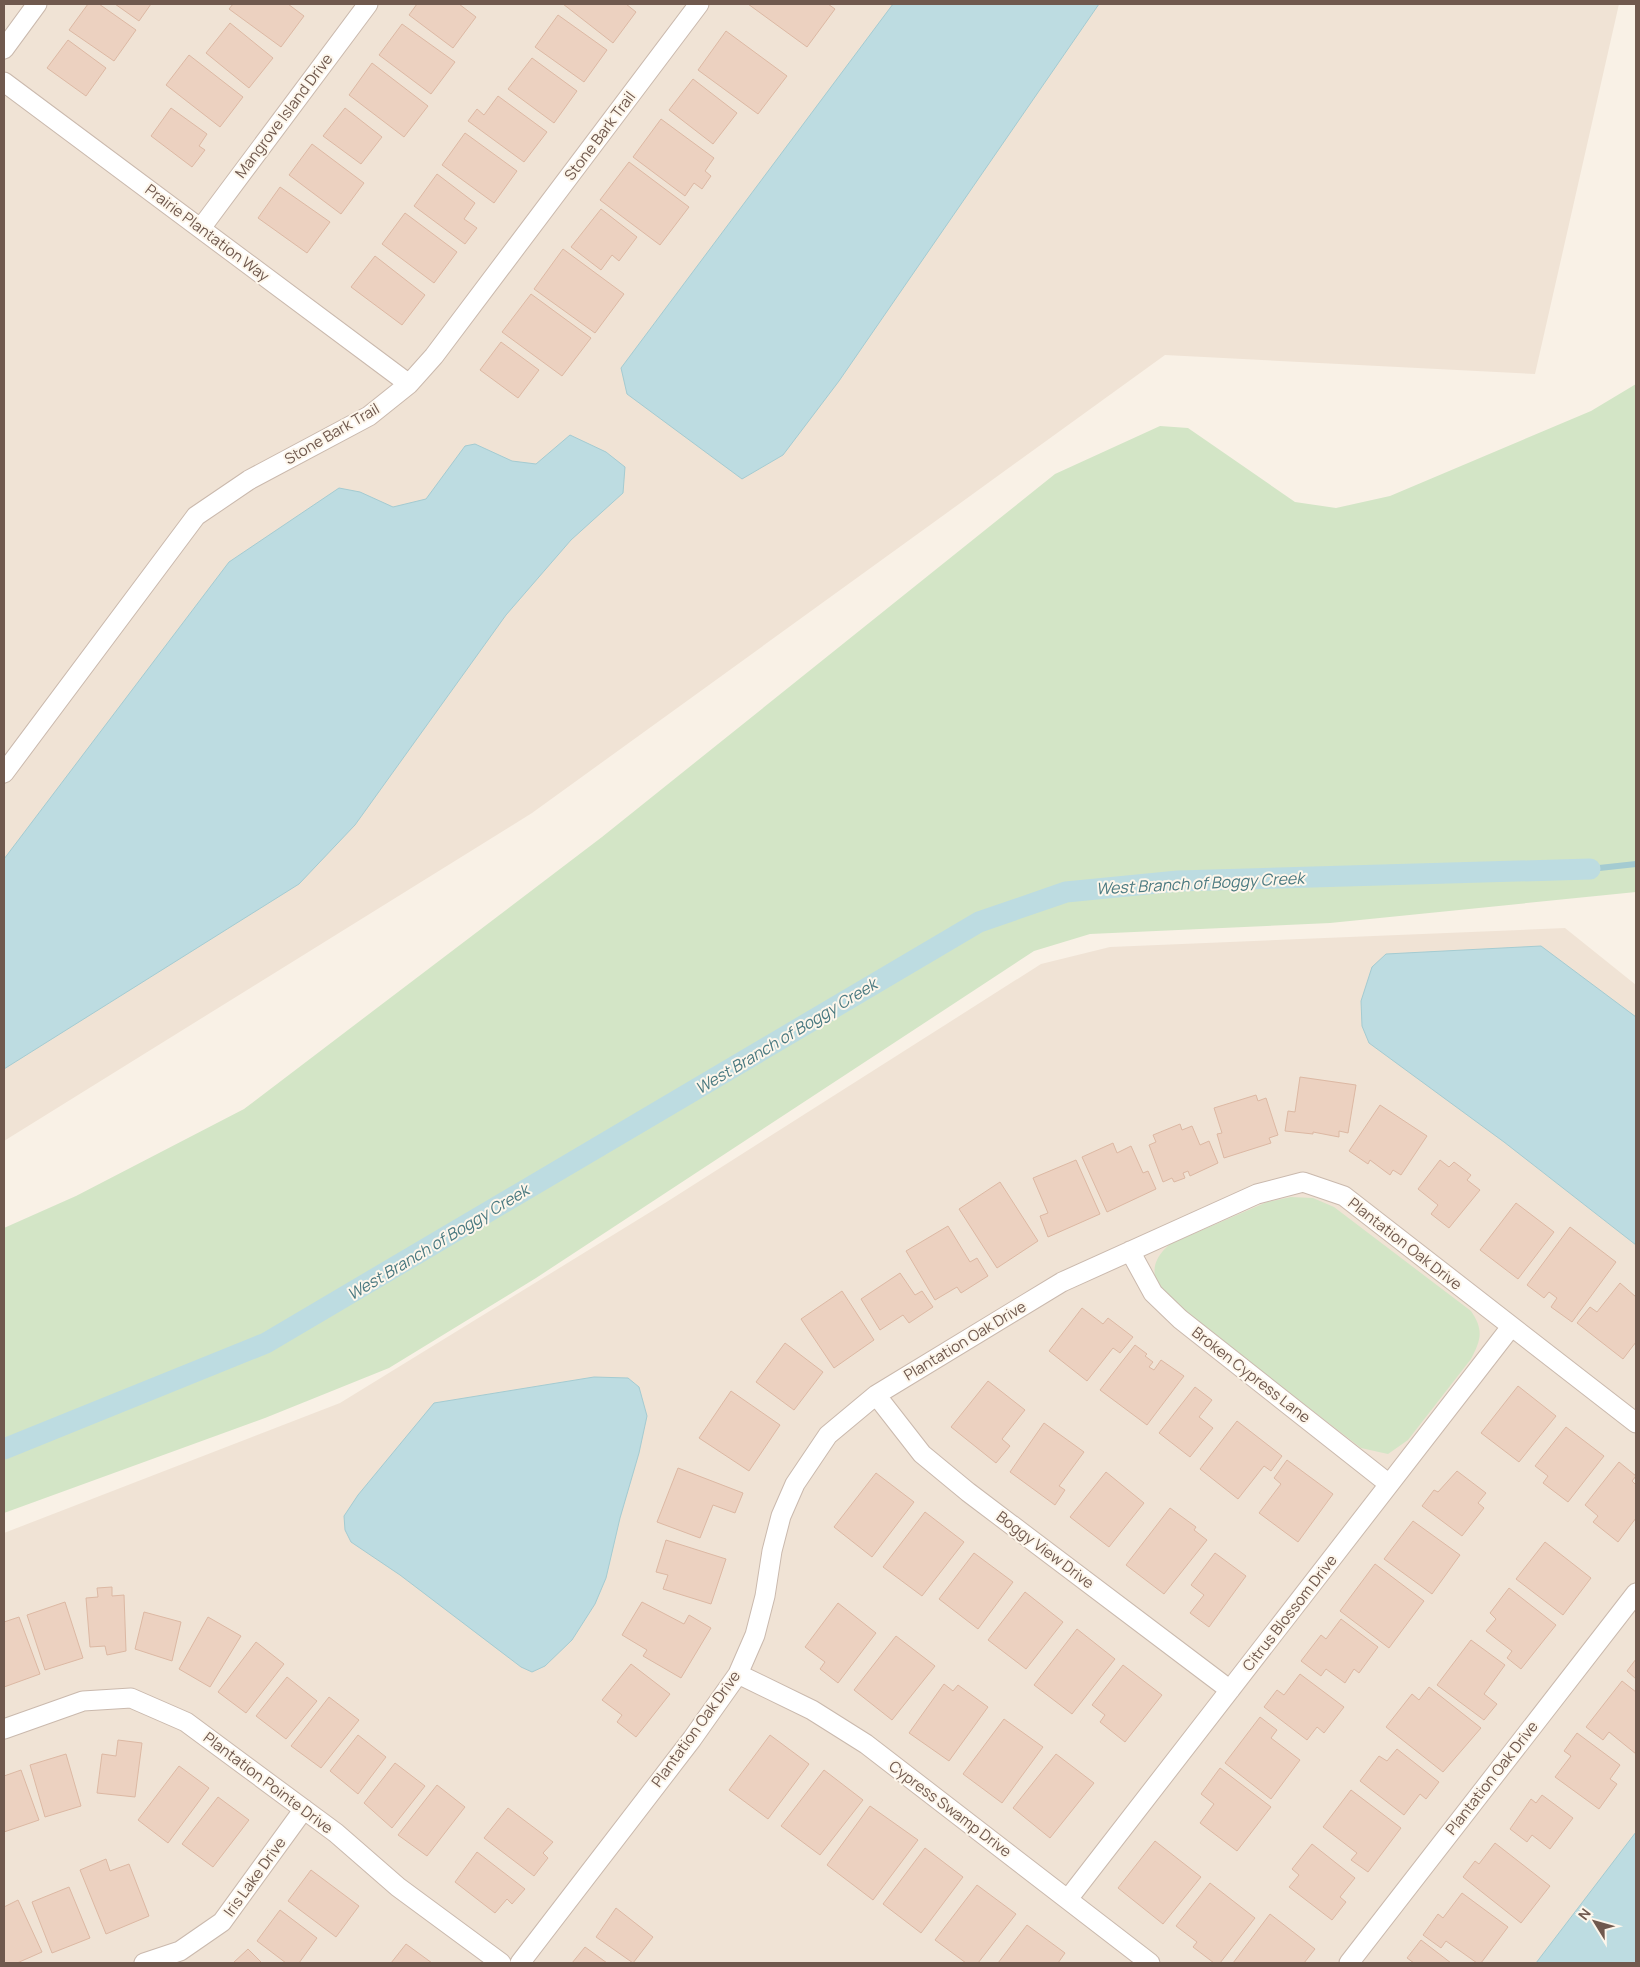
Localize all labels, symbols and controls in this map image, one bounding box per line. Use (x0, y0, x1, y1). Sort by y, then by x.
street label: Mangrove Island Drive (230, 49, 337, 182)
street label: Stone Bark Trail (559, 87, 640, 185)
street label: Prairie Plantation Way (141, 179, 274, 286)
street label: Stone Bark Trail (280, 398, 383, 469)
water label: West Branch of Boggy Creek (1095, 866, 1307, 899)
water label: West Branch of Boggy Creek (691, 972, 883, 1099)
water label: West Branch of Boggy Creek (343, 1178, 535, 1305)
street label: Plantation Oak Drive (1344, 1193, 1467, 1295)
street label: Plantation Oak Drive (900, 1296, 1030, 1385)
street label: Broken Cypress Lane (1188, 1322, 1315, 1428)
street label: Boggy View Drive (992, 1506, 1099, 1593)
street label: Citrus Blossom Drive (1238, 1550, 1342, 1675)
street label: Plantation Oak Drive (646, 1666, 745, 1791)
street label: Plantation Oak Drive (1441, 1716, 1543, 1839)
street label: Plantation Pointe Drive (199, 1727, 338, 1838)
street label: Cypress Swamp Drive (885, 1755, 1016, 1862)
street label: Iris Lake Drive (219, 1833, 291, 1921)
north arrow (1570, 1897, 1620, 1947)
text: N (1574, 1904, 1595, 1924)

